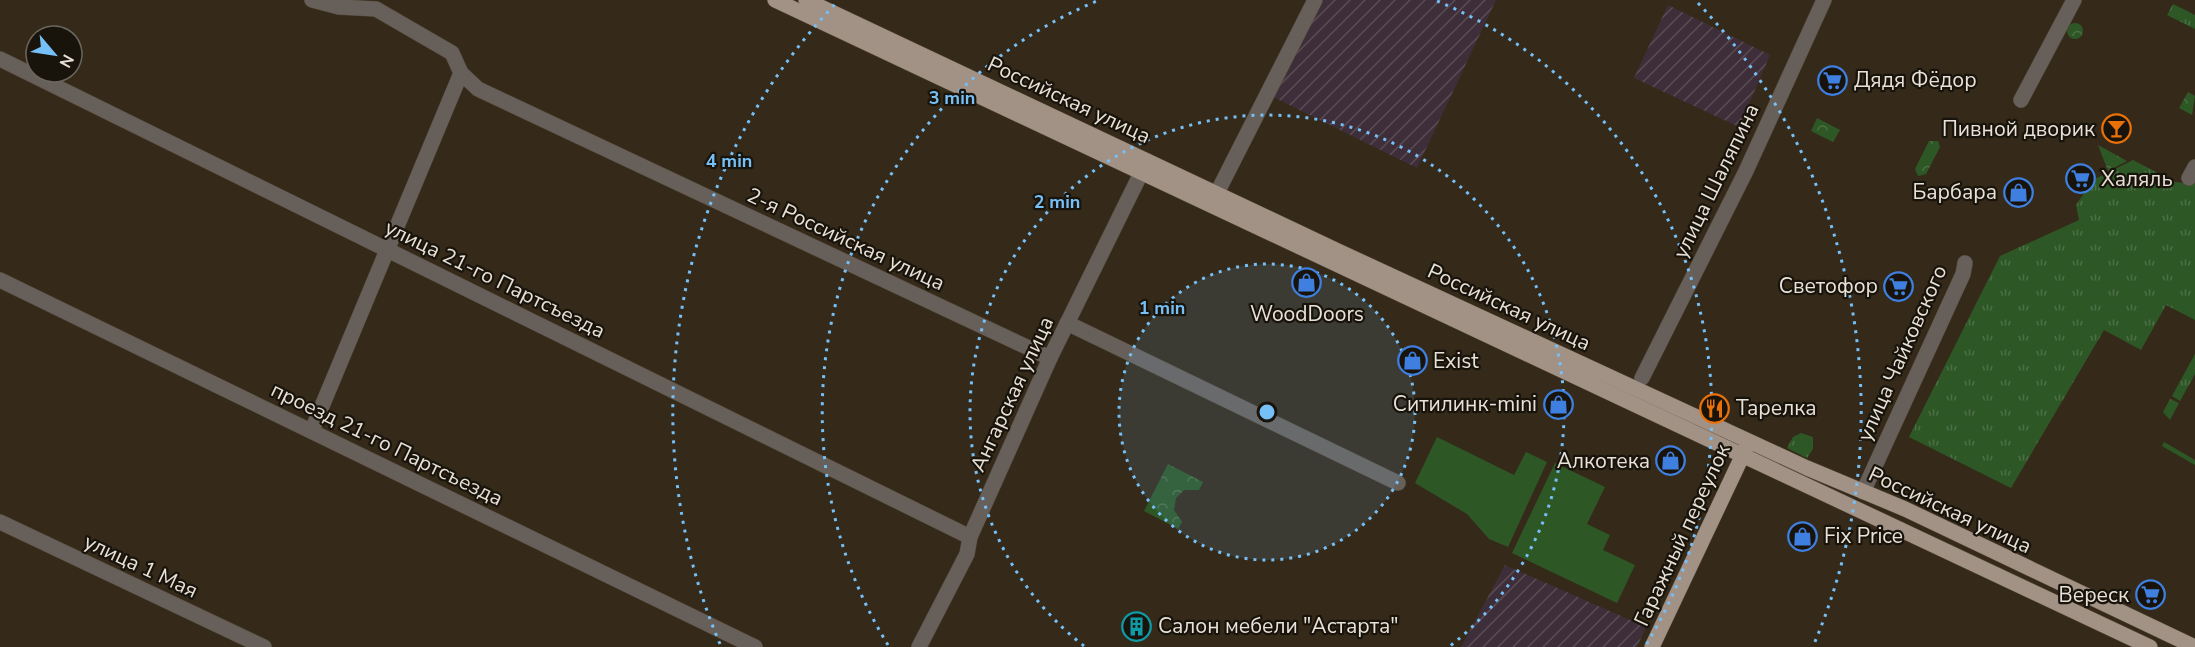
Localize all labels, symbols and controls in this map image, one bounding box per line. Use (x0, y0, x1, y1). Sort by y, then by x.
north arrow (24, 24, 84, 84)
text: N (54, 50, 79, 71)
street label: Российская улица (983, 50, 1155, 150)
supermarket icon: Дядя Фёдор (1817, 64, 1849, 96)
place label: Дядя Фёдор (1854, 66, 1977, 94)
text: 3 min (929, 86, 975, 110)
street label: улица Шаляпина (1666, 99, 1766, 263)
bar icon: Пивной дворик (2100, 113, 2132, 145)
place label: Пивной дворик (1942, 115, 2096, 143)
text: 4 min (706, 149, 752, 173)
supermarket icon: Халяль (2064, 163, 2096, 195)
place label: Халяль (2101, 165, 2173, 193)
shop icon: Барбара (2002, 176, 2034, 208)
place label: Барбара (1912, 178, 1997, 206)
street label: 2-я Российская улица (743, 181, 949, 297)
text: 2 min (1034, 190, 1080, 214)
street label: улица 21-го Партсъезда (380, 213, 610, 345)
street label: Российская улица (1423, 257, 1595, 357)
street label: улица Чайковского (1851, 260, 1953, 446)
shop icon: WoodDoors (1291, 267, 1323, 299)
supermarket icon: Светофор (1883, 270, 1915, 302)
place label: Светофор (1779, 272, 1878, 300)
text: 1 min (1139, 296, 1185, 320)
place label: WoodDoors (1250, 300, 1364, 328)
street label: Ангарская улица (964, 312, 1060, 476)
shop icon: Exist (1396, 345, 1428, 377)
place label: Exist (1433, 347, 1479, 375)
street label: проезд 21-го Партсъезда (266, 376, 508, 512)
shop icon: Ситилинк-mini (1542, 388, 1574, 420)
place label: Ситилинк-mini (1393, 390, 1537, 418)
restaurant icon: Тарелка (1699, 392, 1731, 424)
place label: Тарелка (1736, 394, 1817, 422)
centre of rings (1257, 402, 1277, 422)
street label: Гаражный переулок (1627, 438, 1737, 631)
shop icon: Алкотека (1655, 445, 1687, 477)
place label: Алкотека (1557, 447, 1650, 475)
street label: Российская улица (1864, 460, 2036, 560)
shop icon: Fix Price (1787, 520, 1819, 552)
place label: Fix Price (1824, 522, 1903, 550)
street label: улица 1 Мая (80, 527, 202, 605)
supermarket icon: Вереск (2134, 579, 2166, 611)
place label: Вереск (2059, 581, 2130, 609)
building icon: Салон мебели "Астарта" (1121, 610, 1153, 642)
place label: Салон мебели "Астарта" (1158, 612, 1399, 640)

